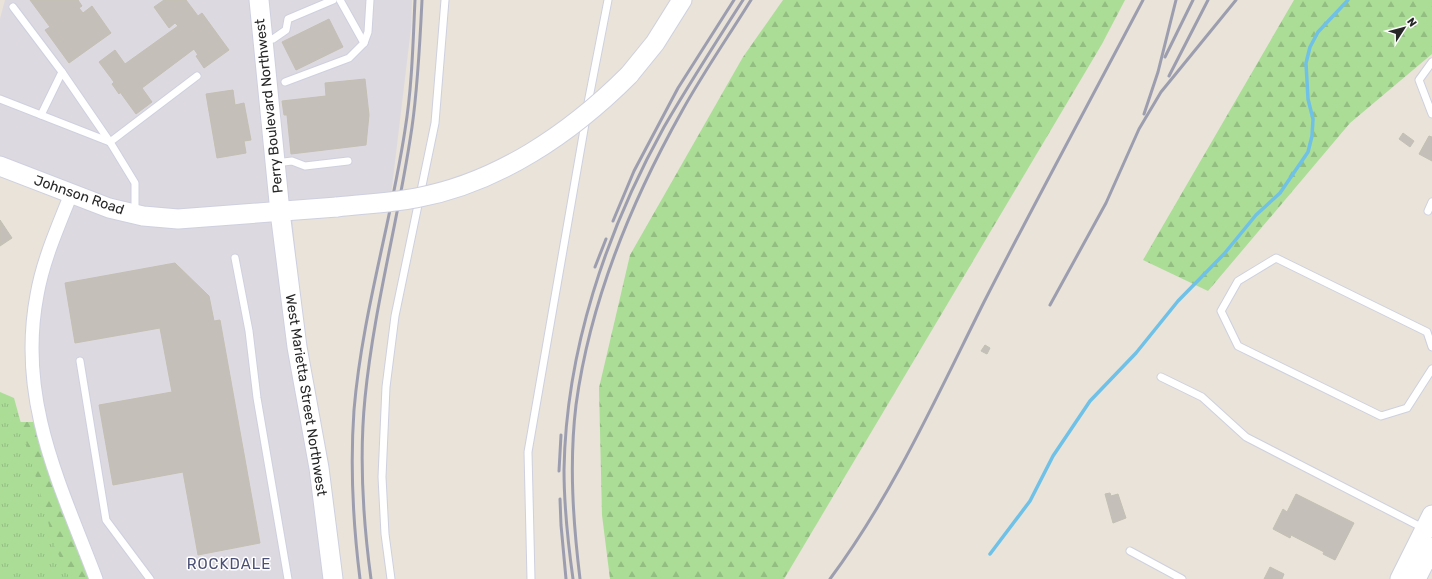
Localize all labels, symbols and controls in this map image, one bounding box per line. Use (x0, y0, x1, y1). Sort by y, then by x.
north arrow (1384, 8, 1424, 48)
text: N (1404, 15, 1419, 30)
street label: Perry Boulevard Northwest (251, 17, 287, 194)
street label: Johnson Road (32, 172, 126, 218)
street label: West Marietta Street Northwest (282, 293, 330, 498)
district label: ROCKDALE (187, 555, 271, 573)

